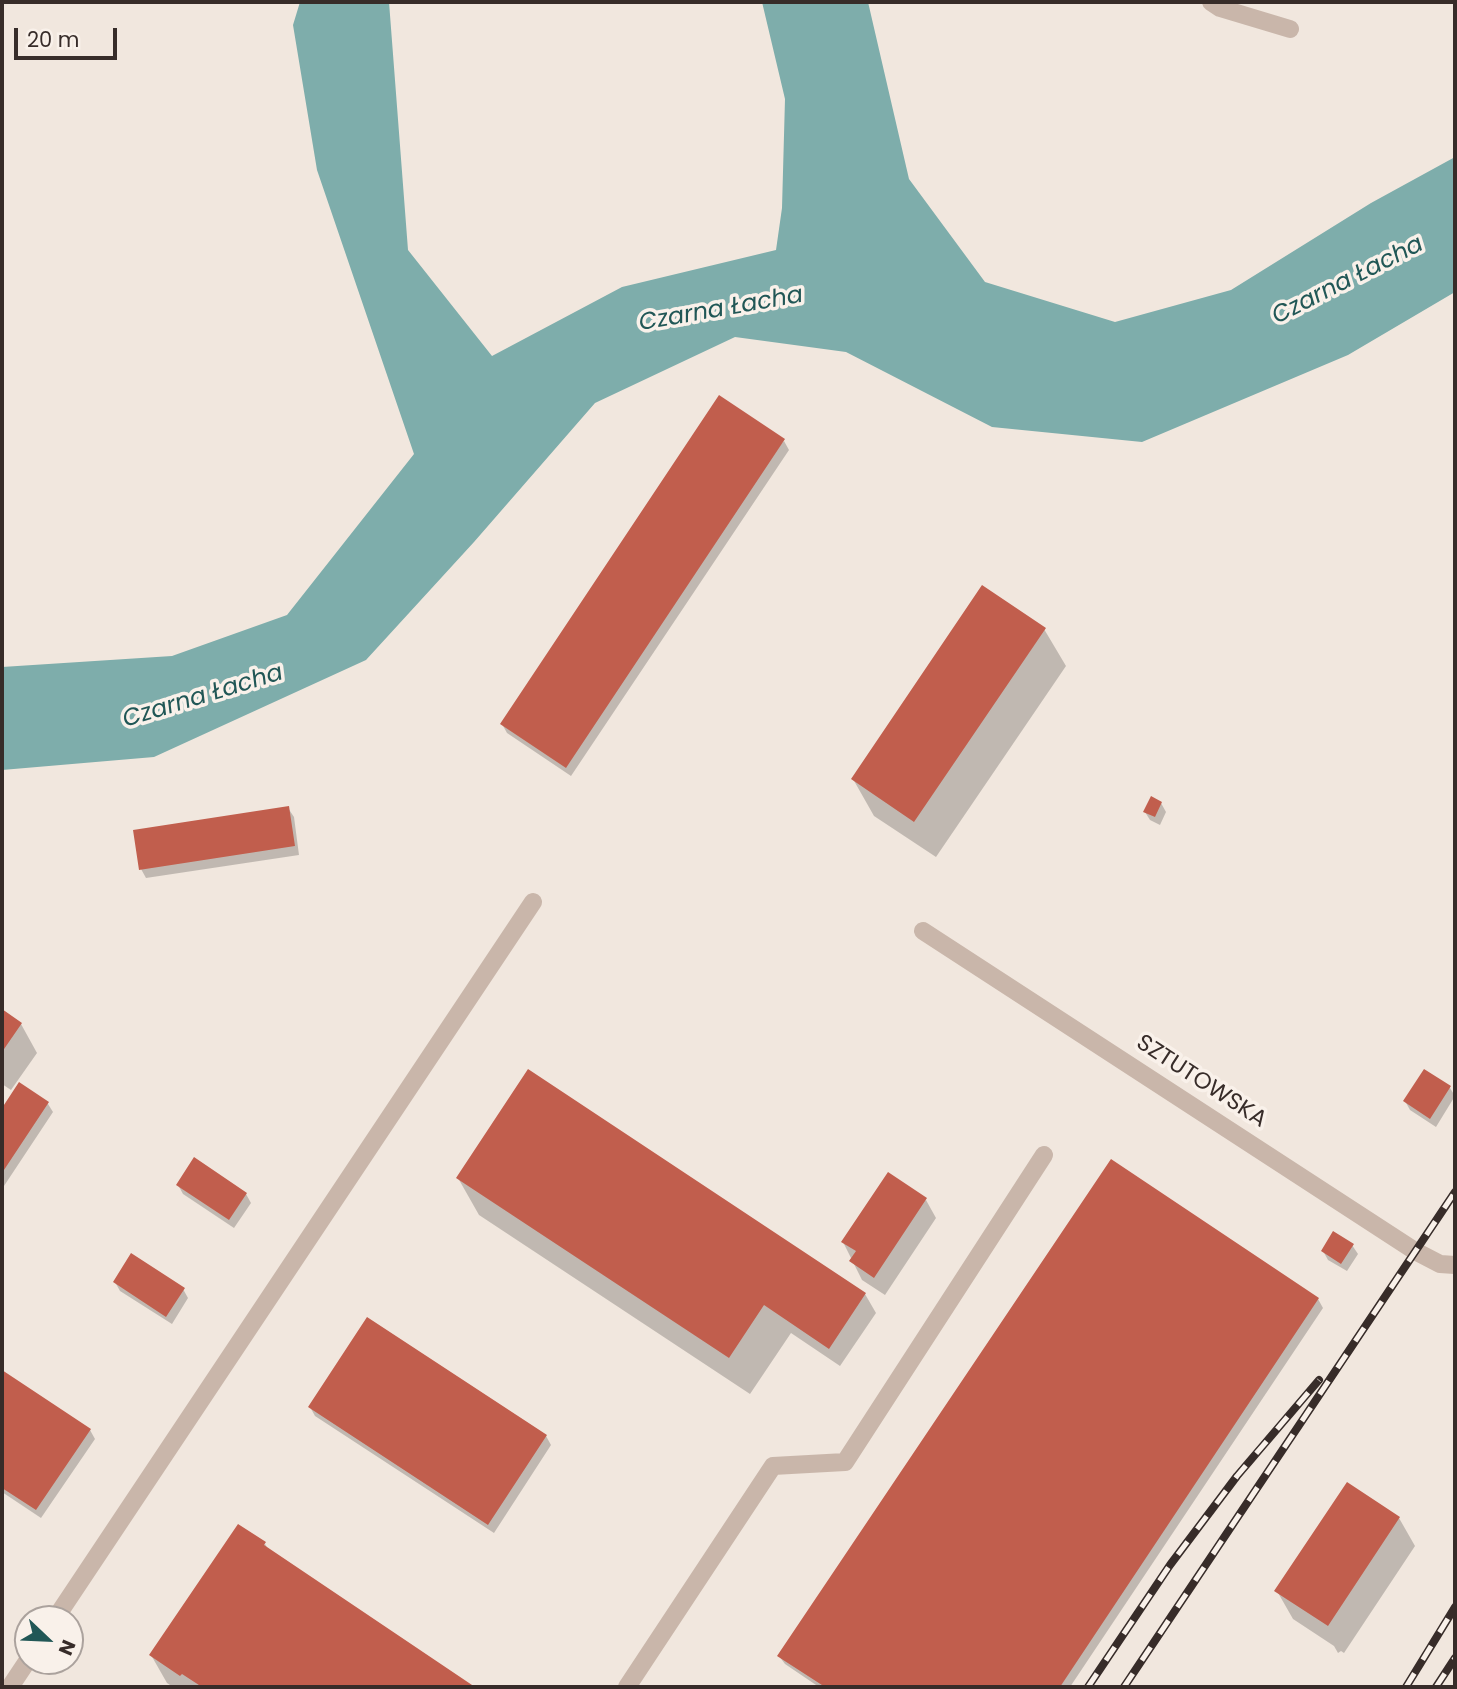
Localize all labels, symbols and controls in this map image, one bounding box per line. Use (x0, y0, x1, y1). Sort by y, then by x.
scale bar (18, 14, 121, 58)
text: 20 m (27, 25, 80, 54)
water label: Czarna Łacha (1267, 230, 1429, 332)
water label: Czarna Łacha (637, 281, 805, 339)
water label: Czarna Łacha (119, 659, 287, 735)
street label: SZTUTOWSKA (1131, 1030, 1271, 1134)
north arrow (14, 1605, 84, 1675)
text: N (52, 1636, 82, 1659)

